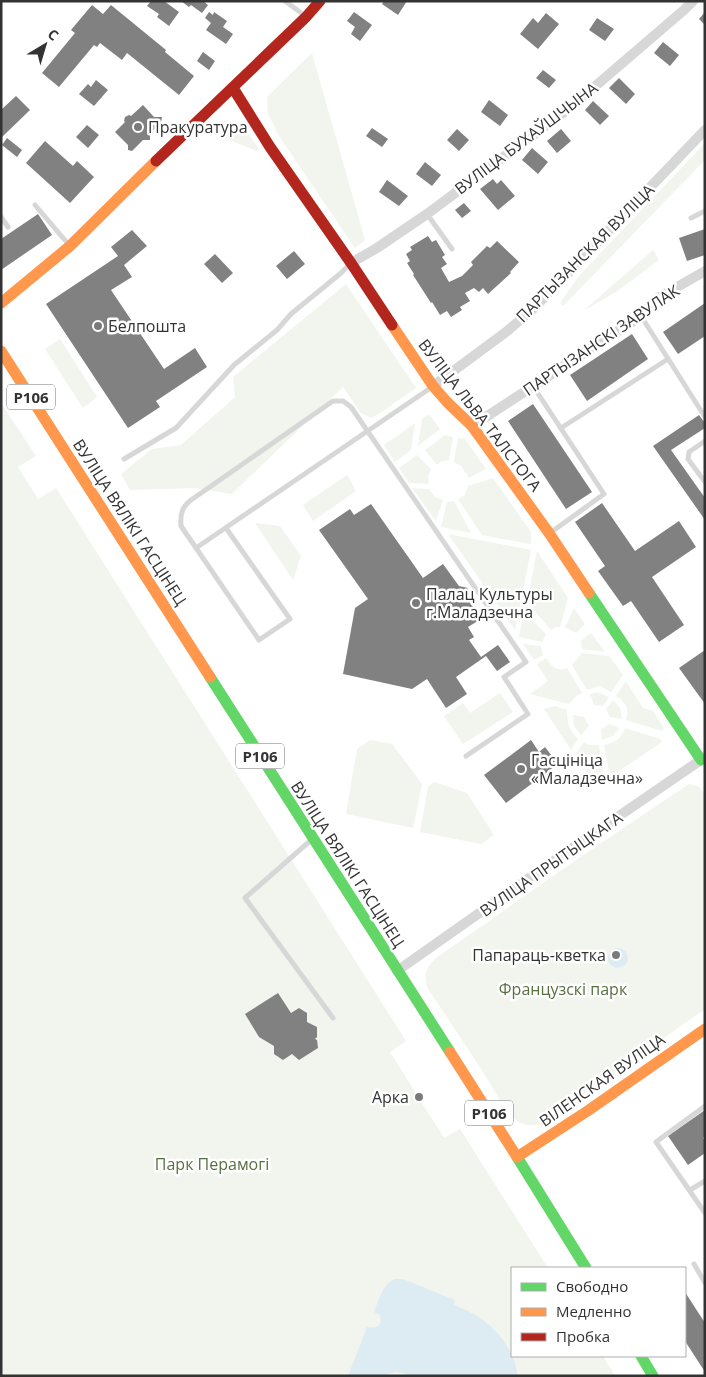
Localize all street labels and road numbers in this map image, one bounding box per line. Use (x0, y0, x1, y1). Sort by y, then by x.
street label: ВУЛІЦА БУХАЎШЧЫНА (450, 76, 603, 199)
street label: ПАРТЫЗАНСКАЯ ВУЛІЦА (511, 178, 660, 327)
street label: ПАРТЫЗАНСКІ ЗАВУЛАК (518, 279, 684, 401)
street label: ВУЛІЦА ЛЬВА ТАЛСТОГА (413, 334, 547, 497)
road number: Р106 (7, 384, 55, 410)
street label: ВУЛІЦА ВЯЛІКІ ГАСЦІНЕЦ (68, 435, 192, 609)
road number: Р106 (236, 744, 284, 768)
street label: ВУЛІЦА ВЯЛІКІ ГАСЦІНЕЦ (286, 777, 410, 951)
street label: ВУЛІЦА ПРЫТЫЦКАГА (475, 806, 627, 922)
street label: ВІЛЕНСКАЯ ВУЛІЦА (535, 1028, 670, 1132)
road number: Р106 (465, 1100, 513, 1126)

